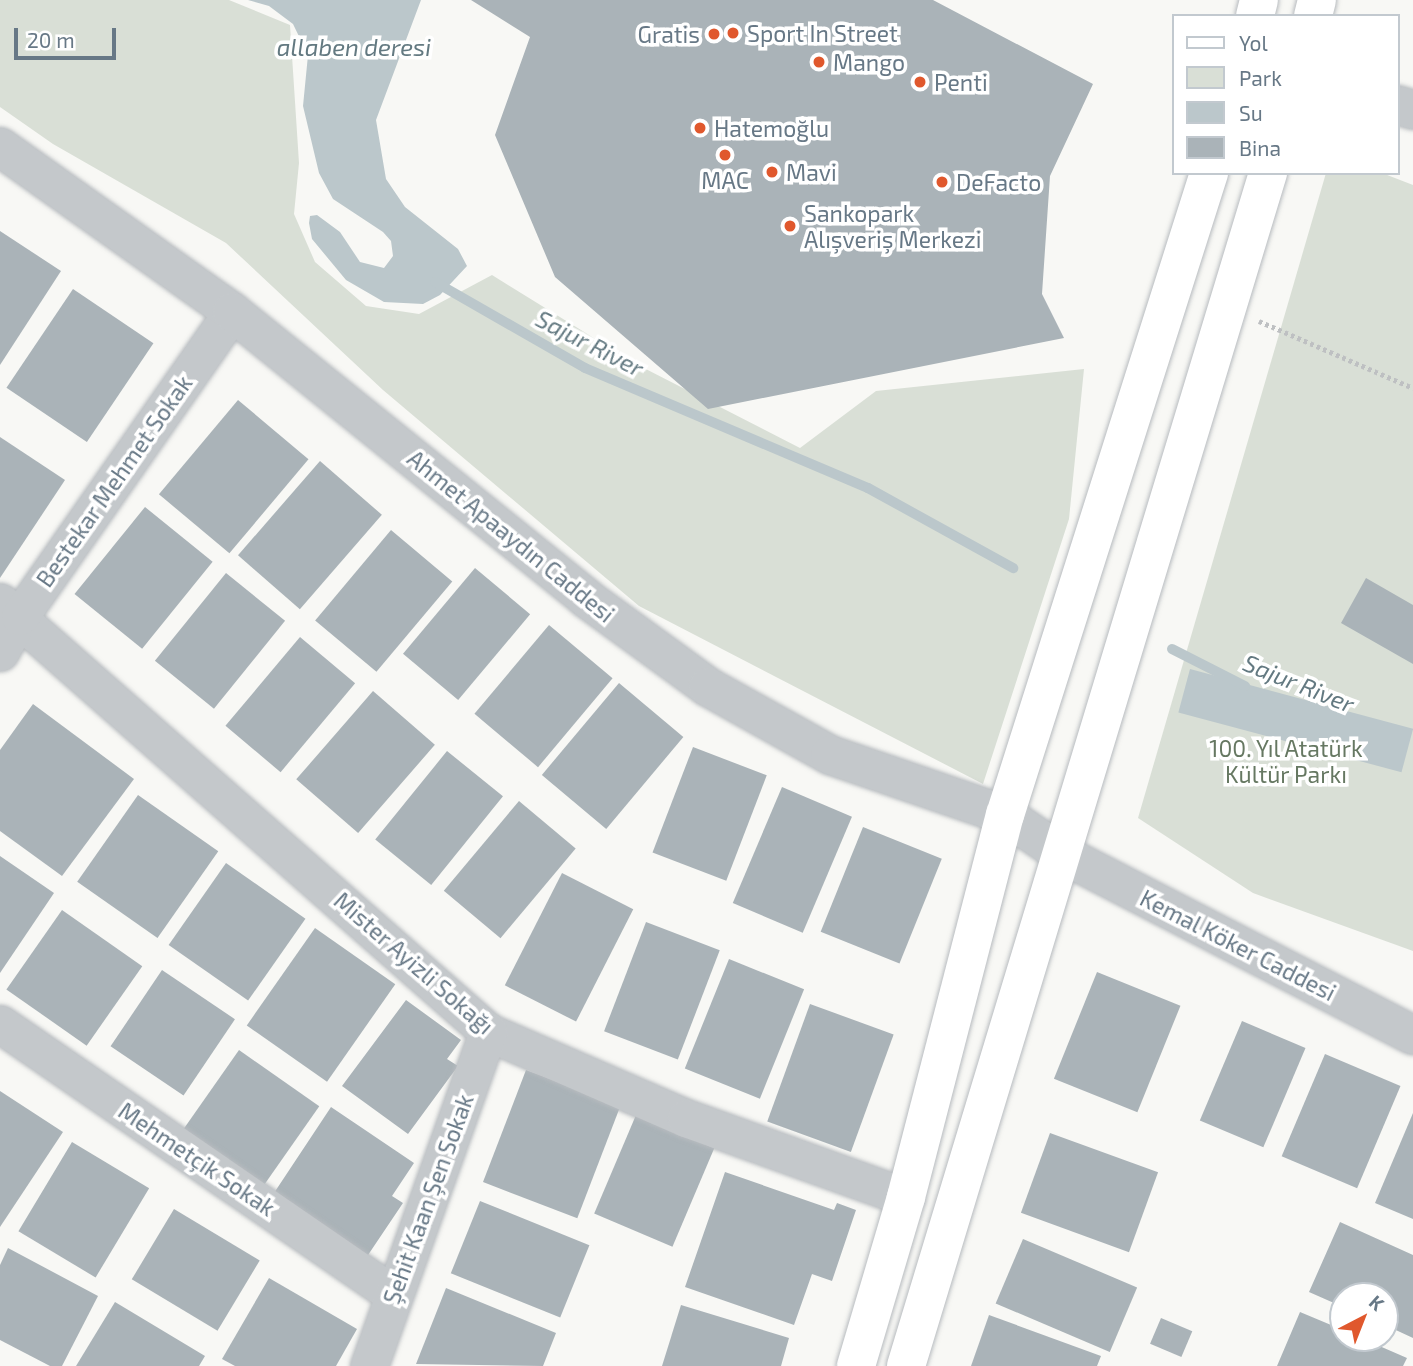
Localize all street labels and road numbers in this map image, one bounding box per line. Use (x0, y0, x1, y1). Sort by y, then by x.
street label: Bestekar Mehmet Sokak (30, 370, 198, 592)
street label: Ahmet Apaaydın Caddesi (402, 444, 620, 628)
street label: Kemal Köker Caddesi (1135, 884, 1341, 1006)
street label: Mister Ayizli Sokağı (328, 886, 500, 1040)
street label: Şehit Kaan Şen Sokak (377, 1090, 479, 1308)
street label: Mehmetçik Sokak (113, 1096, 281, 1222)

